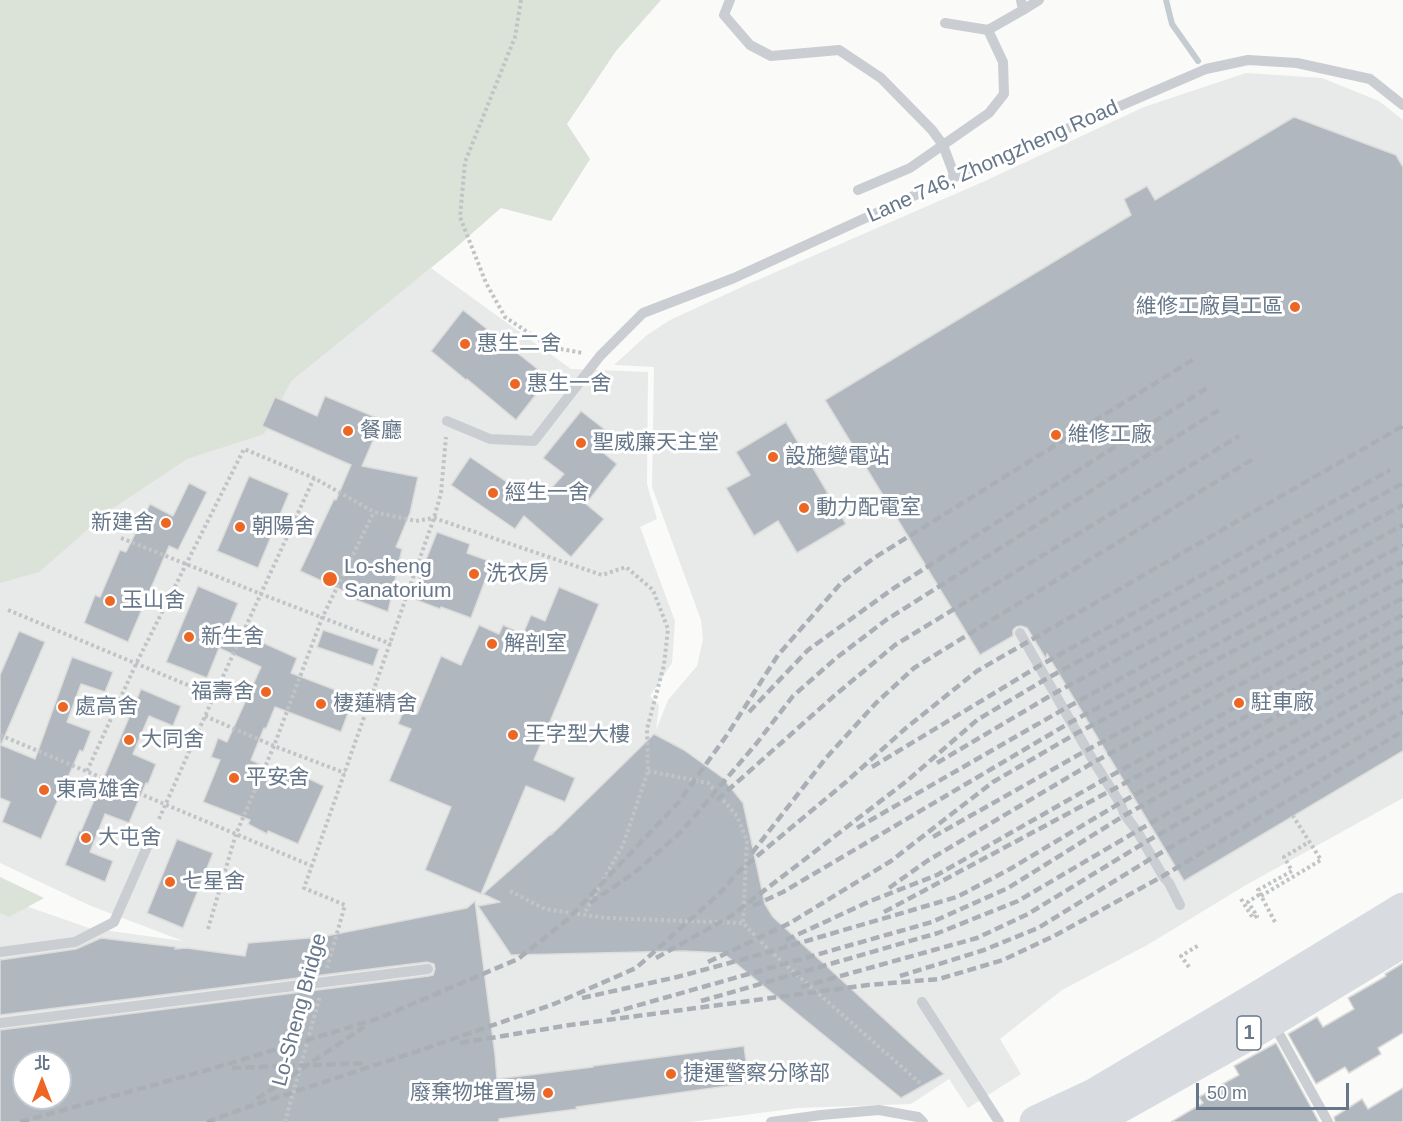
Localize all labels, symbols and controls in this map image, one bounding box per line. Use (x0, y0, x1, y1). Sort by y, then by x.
street label: Lane 746, Zhongzheng Road (864, 95, 1122, 229)
place label: 維修工廠員工區 (1136, 294, 1283, 320)
marker: 維修工廠員工區 (1288, 300, 1302, 314)
place label: 惠生二舍 (477, 331, 561, 357)
marker: 惠生二舍 (458, 337, 472, 351)
place label: 惠生一舍 (527, 371, 611, 397)
marker: 惠生一舍 (508, 377, 522, 391)
place label: 餐廳 (360, 418, 402, 444)
place label: 維修工廠 (1068, 422, 1152, 448)
marker: 餐廳 (341, 424, 355, 438)
marker: 維修工廠 (1049, 428, 1063, 442)
place label: 聖威廉天主堂 (593, 430, 719, 456)
marker: 聖威廉天主堂 (574, 436, 588, 450)
place label: 設施變電站 (785, 444, 890, 470)
marker: 設施變電站 (766, 450, 780, 464)
place label: 經生一舍 (505, 480, 589, 506)
marker: 經生一舍 (486, 486, 500, 500)
place label: 動力配電室 (816, 495, 921, 521)
marker: 動力配電室 (797, 501, 811, 515)
place label: 新建舍 (91, 510, 154, 536)
place label: 朝陽舍 (252, 514, 315, 540)
marker: 新建舍 (159, 516, 173, 530)
marker: 朝陽舍 (233, 520, 247, 534)
place label: Lo-sheng Sanatorium (344, 554, 451, 604)
place label: 洗衣房 (486, 561, 549, 587)
marker: 洗衣房 (467, 567, 481, 581)
marker: Lo-sheng Sanatorium (321, 570, 339, 588)
place label: 玉山舍 (122, 588, 185, 614)
marker: 玉山舍 (103, 594, 117, 608)
place label: 新生舍 (201, 624, 264, 650)
marker: 新生舍 (182, 630, 196, 644)
place label: 解剖室 (504, 631, 567, 657)
marker: 解剖室 (485, 637, 499, 651)
place label: 福壽舍 (191, 679, 254, 705)
marker: 福壽舍 (259, 685, 273, 699)
place label: 駐車廠 (1251, 690, 1314, 716)
place label: 棲蓮精舍 (333, 691, 417, 717)
place label: 處高舍 (75, 694, 138, 720)
marker: 駐車廠 (1232, 696, 1246, 710)
marker: 棲蓮精舍 (314, 697, 328, 711)
marker: 處高舍 (56, 700, 70, 714)
place label: 王字型大樓 (525, 722, 630, 748)
place label: 大同舍 (141, 727, 204, 753)
marker: 王字型大樓 (506, 728, 520, 742)
marker: 大同舍 (122, 733, 136, 747)
place label: 平安舍 (246, 765, 309, 791)
marker: 平安舍 (227, 771, 241, 785)
place label: 東高雄舍 (56, 777, 140, 803)
marker: 東高雄舍 (37, 783, 51, 797)
place label: 大屯舍 (98, 825, 161, 851)
marker: 大屯舍 (79, 831, 93, 845)
place label: 七星舍 (182, 869, 245, 895)
marker: 七星舍 (163, 875, 177, 889)
street label: Lo-Sheng Bridge (267, 931, 333, 1089)
road number: 1 (1237, 1016, 1261, 1050)
north arrow (12, 1050, 72, 1110)
text: 北 (34, 1055, 50, 1072)
place label: 捷運警察分隊部 (683, 1061, 830, 1087)
marker: 捷運警察分隊部 (664, 1067, 678, 1081)
scale bar (1199, 1071, 1352, 1109)
place label: 廢棄物堆置場 (410, 1080, 536, 1106)
text: 50 m (1207, 1083, 1247, 1103)
marker: 廢棄物堆置場 (541, 1086, 555, 1100)

